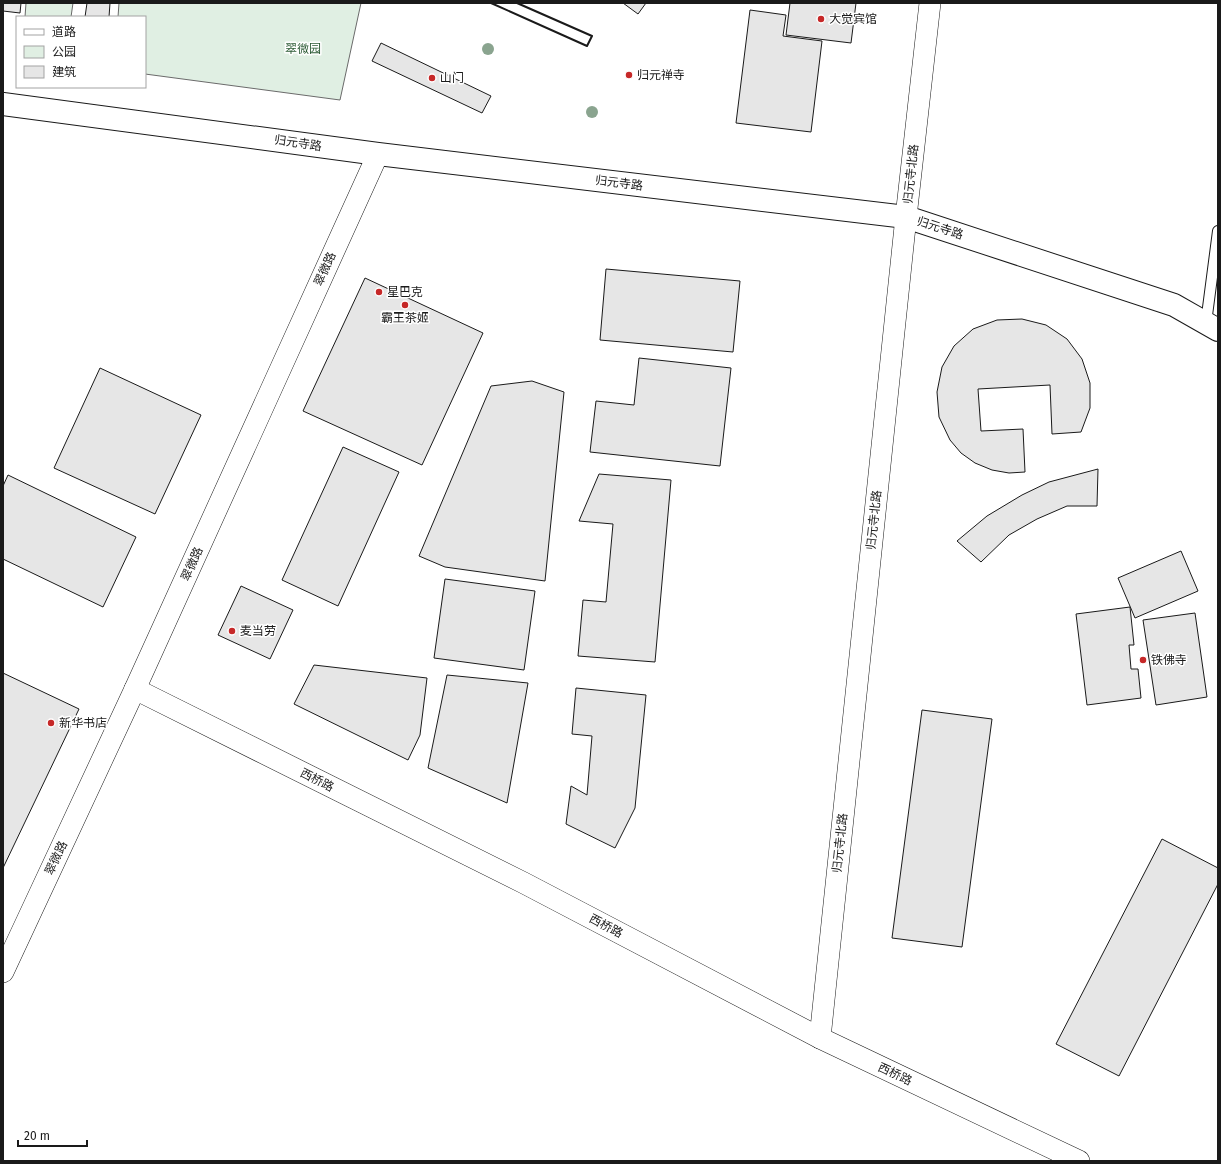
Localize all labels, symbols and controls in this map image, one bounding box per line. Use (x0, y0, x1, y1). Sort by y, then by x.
place label: 大觉宾馆 (829, 12, 877, 26)
marker: 大觉宾馆 (816, 14, 826, 24)
legend (16, 16, 146, 88)
text: 道路 (52, 25, 76, 39)
park label: 翠微园 (285, 42, 321, 56)
text: 公园 (52, 45, 76, 59)
text: 建筑 (52, 65, 76, 79)
place label: 归元禅寺 (637, 68, 685, 82)
marker: 归元禅寺 (624, 70, 634, 80)
place label: 山门 (440, 71, 464, 85)
marker: 山门 (427, 73, 437, 83)
street label: 归元寺路 (273, 133, 323, 153)
street label: 归元寺北路 (901, 143, 921, 205)
street label: 归元寺路 (594, 173, 644, 193)
street label: 归元寺路 (915, 214, 965, 242)
street label: 翠微路 (311, 250, 339, 288)
place label: 星巴克 (387, 285, 423, 299)
marker: 星巴克 (374, 287, 384, 297)
marker: 霸王茶姬 (400, 300, 410, 310)
place label: 霸王茶姬 (381, 311, 429, 325)
street label: 归元寺北路 (864, 489, 884, 551)
street label: 翠微路 (178, 545, 206, 583)
place label: 麦当劳 (240, 624, 276, 638)
marker: 麦当劳 (227, 626, 237, 636)
place label: 铁佛寺 (1151, 653, 1187, 667)
marker: 铁佛寺 (1138, 655, 1148, 665)
place label: 新华书店 (59, 716, 107, 730)
marker: 新华书店 (46, 718, 56, 728)
street label: 西桥路 (298, 766, 336, 794)
street label: 归元寺北路 (830, 812, 850, 874)
street label: 翠微路 (42, 839, 70, 877)
street label: 西桥路 (587, 911, 625, 941)
street label: 西桥路 (876, 1060, 914, 1088)
scale bar (18, 1122, 87, 1148)
text: 20 m (24, 1129, 50, 1143)

